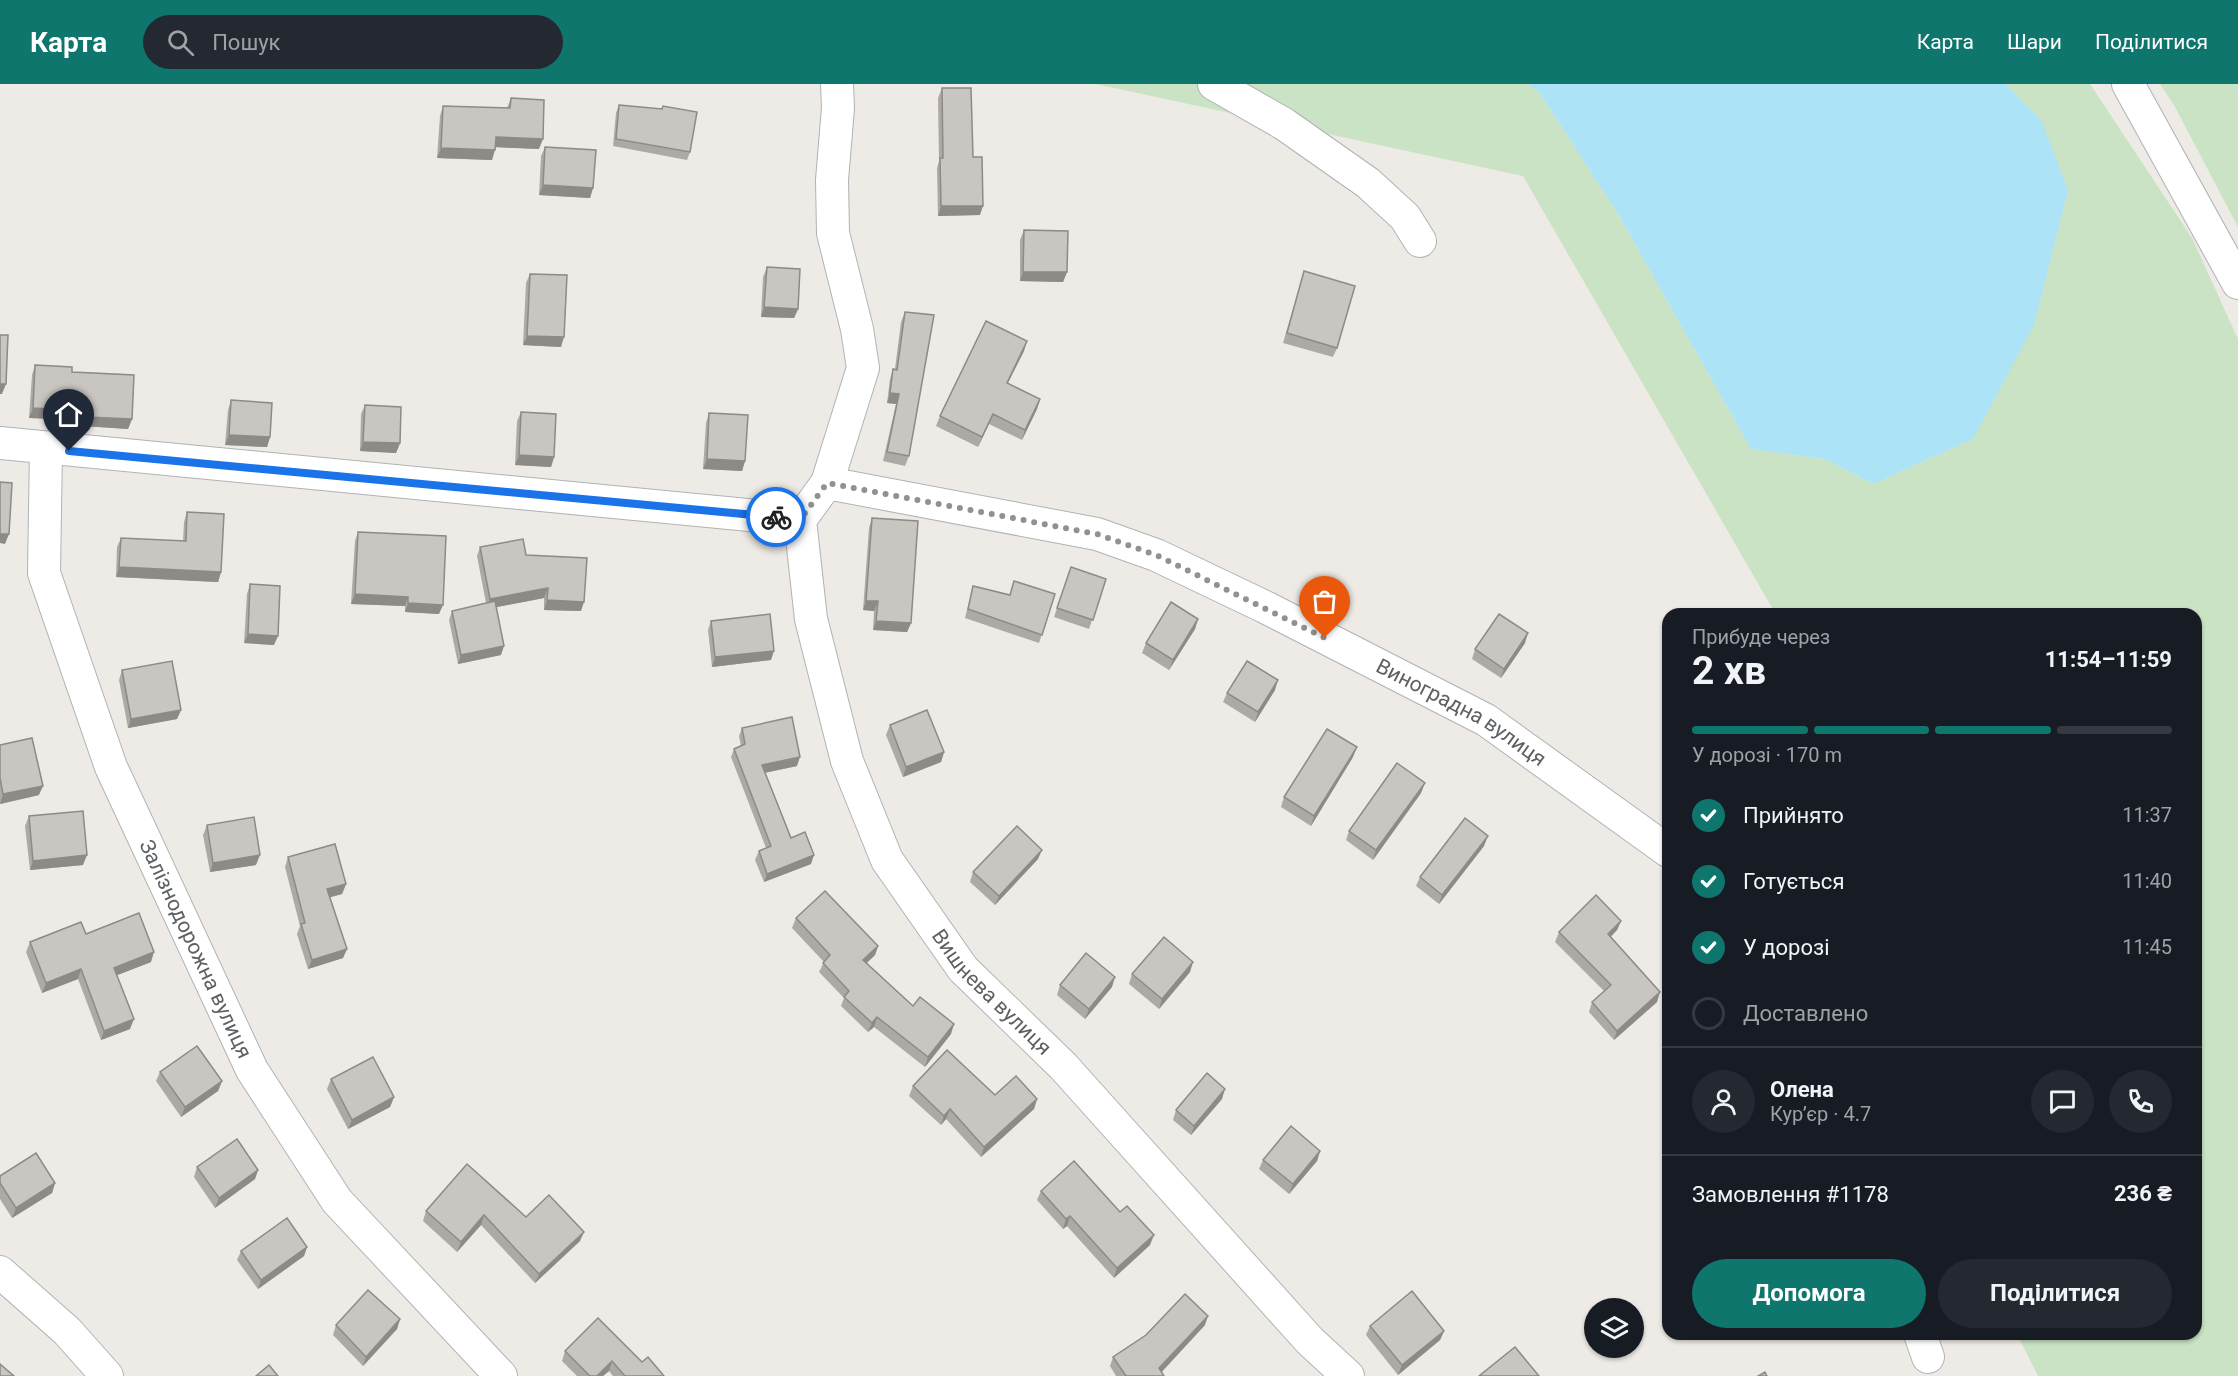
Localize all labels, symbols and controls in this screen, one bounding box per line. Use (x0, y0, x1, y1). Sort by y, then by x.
search box (143, 15, 563, 69)
text: Карта (30, 26, 107, 59)
icon: search (164, 26, 197, 59)
text: Пошук (212, 30, 280, 55)
text: Карта (1917, 30, 1974, 54)
text: Шари (2007, 30, 2062, 54)
text: Поділитися (2095, 30, 2208, 54)
pin (43, 389, 94, 451)
icon: home (52, 398, 85, 431)
courier (746, 487, 806, 547)
icon: bike (760, 501, 793, 534)
pin (1299, 576, 1350, 638)
icon: bag (1308, 585, 1341, 618)
text: Прибуде через (1692, 625, 1830, 649)
text: 11:54–11:59 (2045, 647, 2172, 672)
text: 2 хв (1692, 648, 1766, 694)
street label: Виноградна вулиця (1372, 654, 1551, 771)
text: У дорозі · 170 m (1692, 743, 1842, 767)
icon: check (1692, 799, 1725, 832)
text: Прийнято (1743, 803, 1844, 828)
text: 11:37 (2122, 803, 2172, 827)
street label: Залізнодорожна вулиця (135, 836, 257, 1062)
icon: check (1692, 865, 1725, 898)
text: Готується (1743, 869, 1844, 894)
text: 11:40 (2122, 869, 2172, 893)
street label: Вишнева вулиця (927, 925, 1056, 1060)
icon: check (1692, 931, 1725, 964)
text: У дорозі (1743, 935, 1830, 960)
text: 11:45 (2122, 935, 2172, 959)
text: Доставлено (1743, 1001, 1868, 1026)
button: person (1692, 1070, 1755, 1133)
button: chat (2031, 1070, 2094, 1133)
button: phone (2109, 1070, 2172, 1133)
text: Олена (1770, 1077, 1834, 1102)
text: Кур’єр · 4.7 (1770, 1102, 1871, 1126)
text: 236 ₴ (2114, 1181, 2172, 1206)
text: Замовлення #1178 (1692, 1182, 1889, 1207)
button: Допомога (1692, 1259, 1926, 1328)
button: Поділитися (1938, 1259, 2172, 1328)
map controls (1584, 1298, 1644, 1358)
button: layers (1584, 1298, 1644, 1358)

